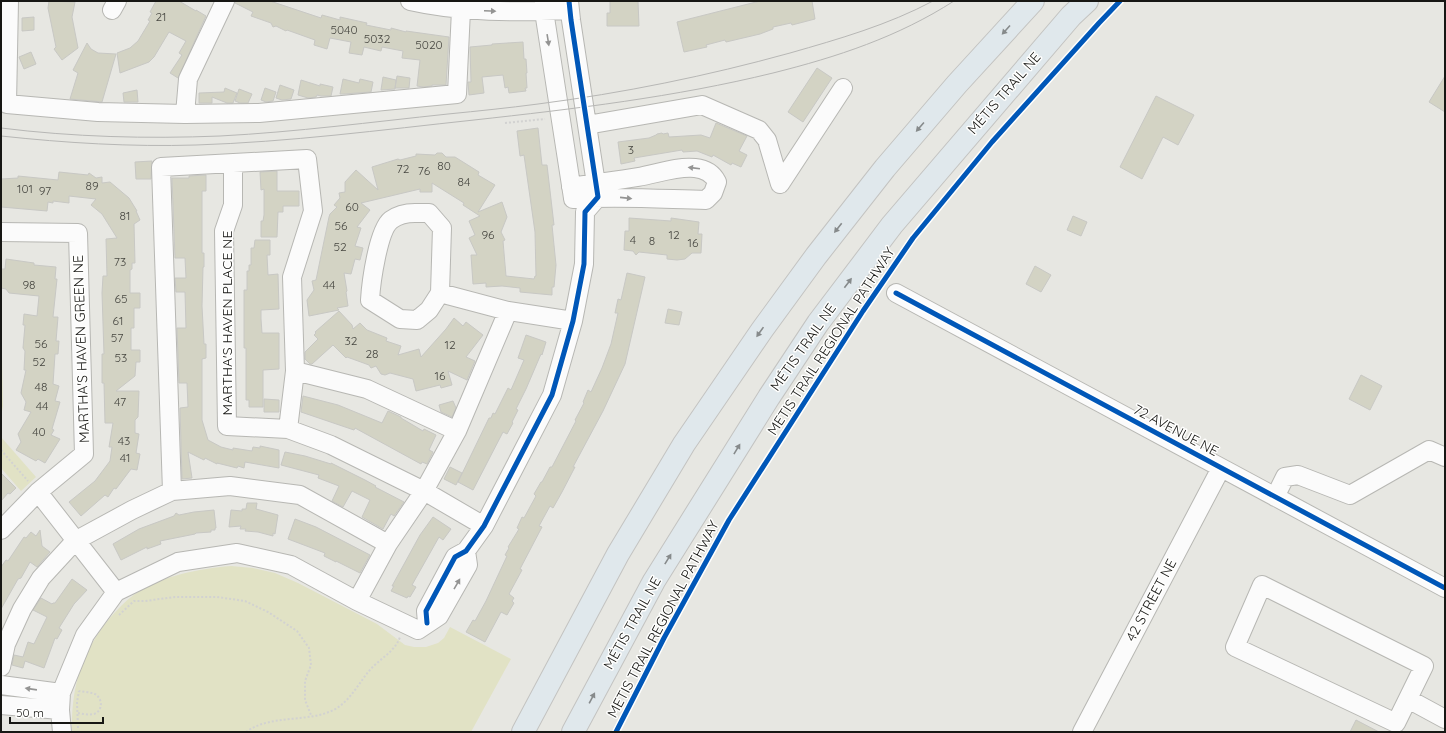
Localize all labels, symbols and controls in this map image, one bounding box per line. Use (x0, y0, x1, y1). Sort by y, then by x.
one-way arrow (484, 8, 497, 14)
house number: 21 (155, 9, 167, 24)
house number: 5040 (330, 22, 358, 37)
one-way arrow (1002, 25, 1011, 35)
house number: 5032 (364, 31, 391, 46)
one-way arrow (545, 34, 551, 46)
house number: 5020 (415, 37, 443, 52)
street label: MÉTIS TRAIL NE (963, 48, 1045, 138)
one-way arrow (915, 122, 925, 132)
house number: 3 (628, 142, 634, 157)
house number: 80 (437, 158, 451, 173)
house number: 72 (397, 161, 410, 176)
house number: 76 (418, 163, 431, 178)
one-way arrow (688, 165, 700, 172)
house number: 84 (458, 174, 470, 189)
house number: 89 (85, 178, 99, 193)
house number: 101 (17, 181, 33, 196)
house number: 97 (39, 183, 51, 198)
one-way arrow (620, 194, 632, 201)
house number: 60 (345, 199, 359, 214)
house number: 81 (120, 208, 130, 223)
house number: 56 (335, 218, 348, 233)
one-way arrow (834, 222, 842, 233)
house number: 96 (481, 227, 495, 242)
house number: 12 (668, 227, 680, 242)
street label: MARTHA'S HAVEN PLACE NE (218, 231, 236, 415)
house number: 4 (630, 232, 636, 247)
house number: 8 (649, 233, 655, 248)
house number: 16 (688, 235, 699, 250)
house number: 52 (333, 239, 347, 254)
street label: METIS TRAIL REGIONAL PATHWAY (763, 243, 899, 439)
house number: 73 (114, 254, 126, 269)
street label: MARTHA'S HAVEN GREEN NE (69, 255, 93, 443)
house number: 98 (22, 277, 36, 292)
house number: 44 (323, 277, 335, 292)
one-way arrow (844, 278, 852, 288)
house number: 65 (115, 291, 128, 306)
street label: MÉTIS TRAIL NE (766, 300, 840, 394)
house number: 61 (113, 313, 123, 328)
one-way arrow (756, 327, 764, 337)
house number: 57 (111, 330, 123, 345)
house number: 32 (345, 333, 358, 348)
house number: 56 (35, 336, 48, 351)
house number: 12 (444, 337, 456, 352)
house number: 28 (365, 346, 379, 361)
house number: 53 (115, 350, 127, 365)
house number: 52 (32, 354, 46, 369)
house number: 16 (435, 368, 446, 383)
house number: 48 (35, 379, 47, 394)
house number: 47 (114, 394, 126, 409)
house number: 44 (36, 398, 48, 413)
street label: 72 AVENUE NE (1130, 400, 1222, 460)
house number: 40 (32, 424, 46, 439)
house number: 43 (118, 433, 130, 448)
one-way arrow (733, 443, 740, 455)
house number: 41 (120, 450, 130, 465)
street label: METIS TRAIL REGIONAL PATHWAY (603, 517, 723, 721)
one-way arrow (664, 554, 672, 564)
street label: 42 STREET NE (1122, 556, 1180, 644)
street label: MÉTIS TRAIL NE (599, 574, 665, 672)
one-way arrow (453, 579, 460, 590)
one-way arrow (25, 686, 37, 692)
one-way arrow (588, 692, 595, 703)
scale bar (10, 699, 103, 725)
text: 50 m (16, 705, 44, 720)

